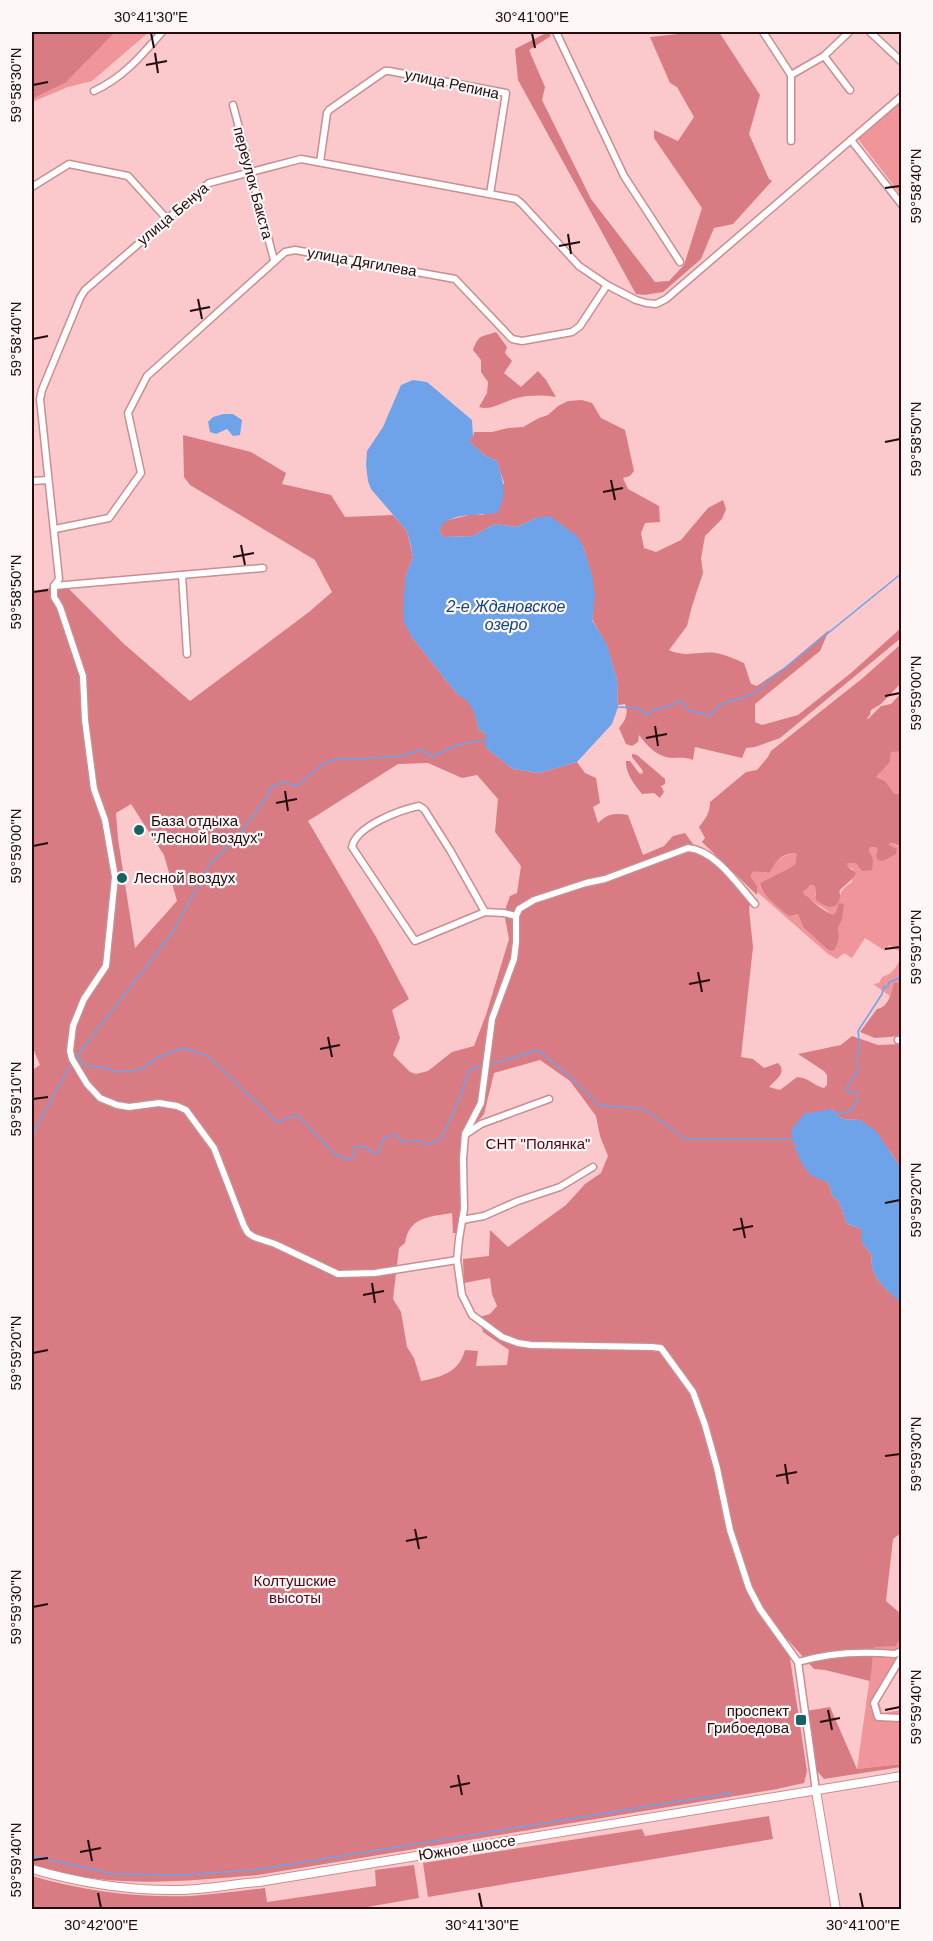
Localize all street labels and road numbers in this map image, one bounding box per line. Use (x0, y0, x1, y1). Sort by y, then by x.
street label: улица Репина (403, 65, 502, 102)
street label: переулок Бакста (230, 125, 277, 242)
street label: улица Бенуа (134, 179, 212, 248)
street label: улица Дягилева (306, 244, 419, 280)
street label: Южное шоссе (417, 1831, 517, 1864)

